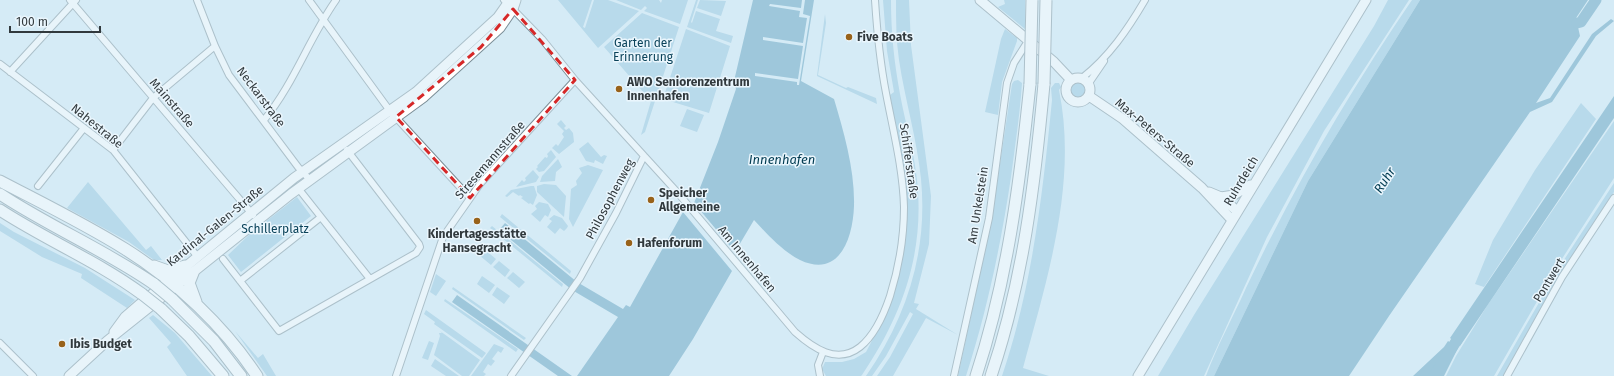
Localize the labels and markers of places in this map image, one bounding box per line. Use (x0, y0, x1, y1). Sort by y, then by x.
place label: Five Boats (857, 30, 913, 44)
marker: Five Boats (844, 32, 854, 42)
place label: AWO Seniorenzentrum Innenhafen (626, 75, 750, 103)
marker: AWO Seniorenzentrum Innenhafen (614, 84, 624, 94)
place label: Speicher Allgemeine (658, 186, 720, 214)
marker: Speicher Allgemeine (646, 195, 656, 205)
marker: Kindertagesstätte Hansegracht (472, 216, 482, 226)
place label: Kindertagesstätte Hansegracht (428, 227, 527, 255)
place label: Hafenforum (637, 236, 702, 250)
marker: Hafenforum (624, 238, 634, 248)
place label: Ibis Budget (70, 337, 132, 351)
marker: Ibis Budget (57, 339, 67, 349)

